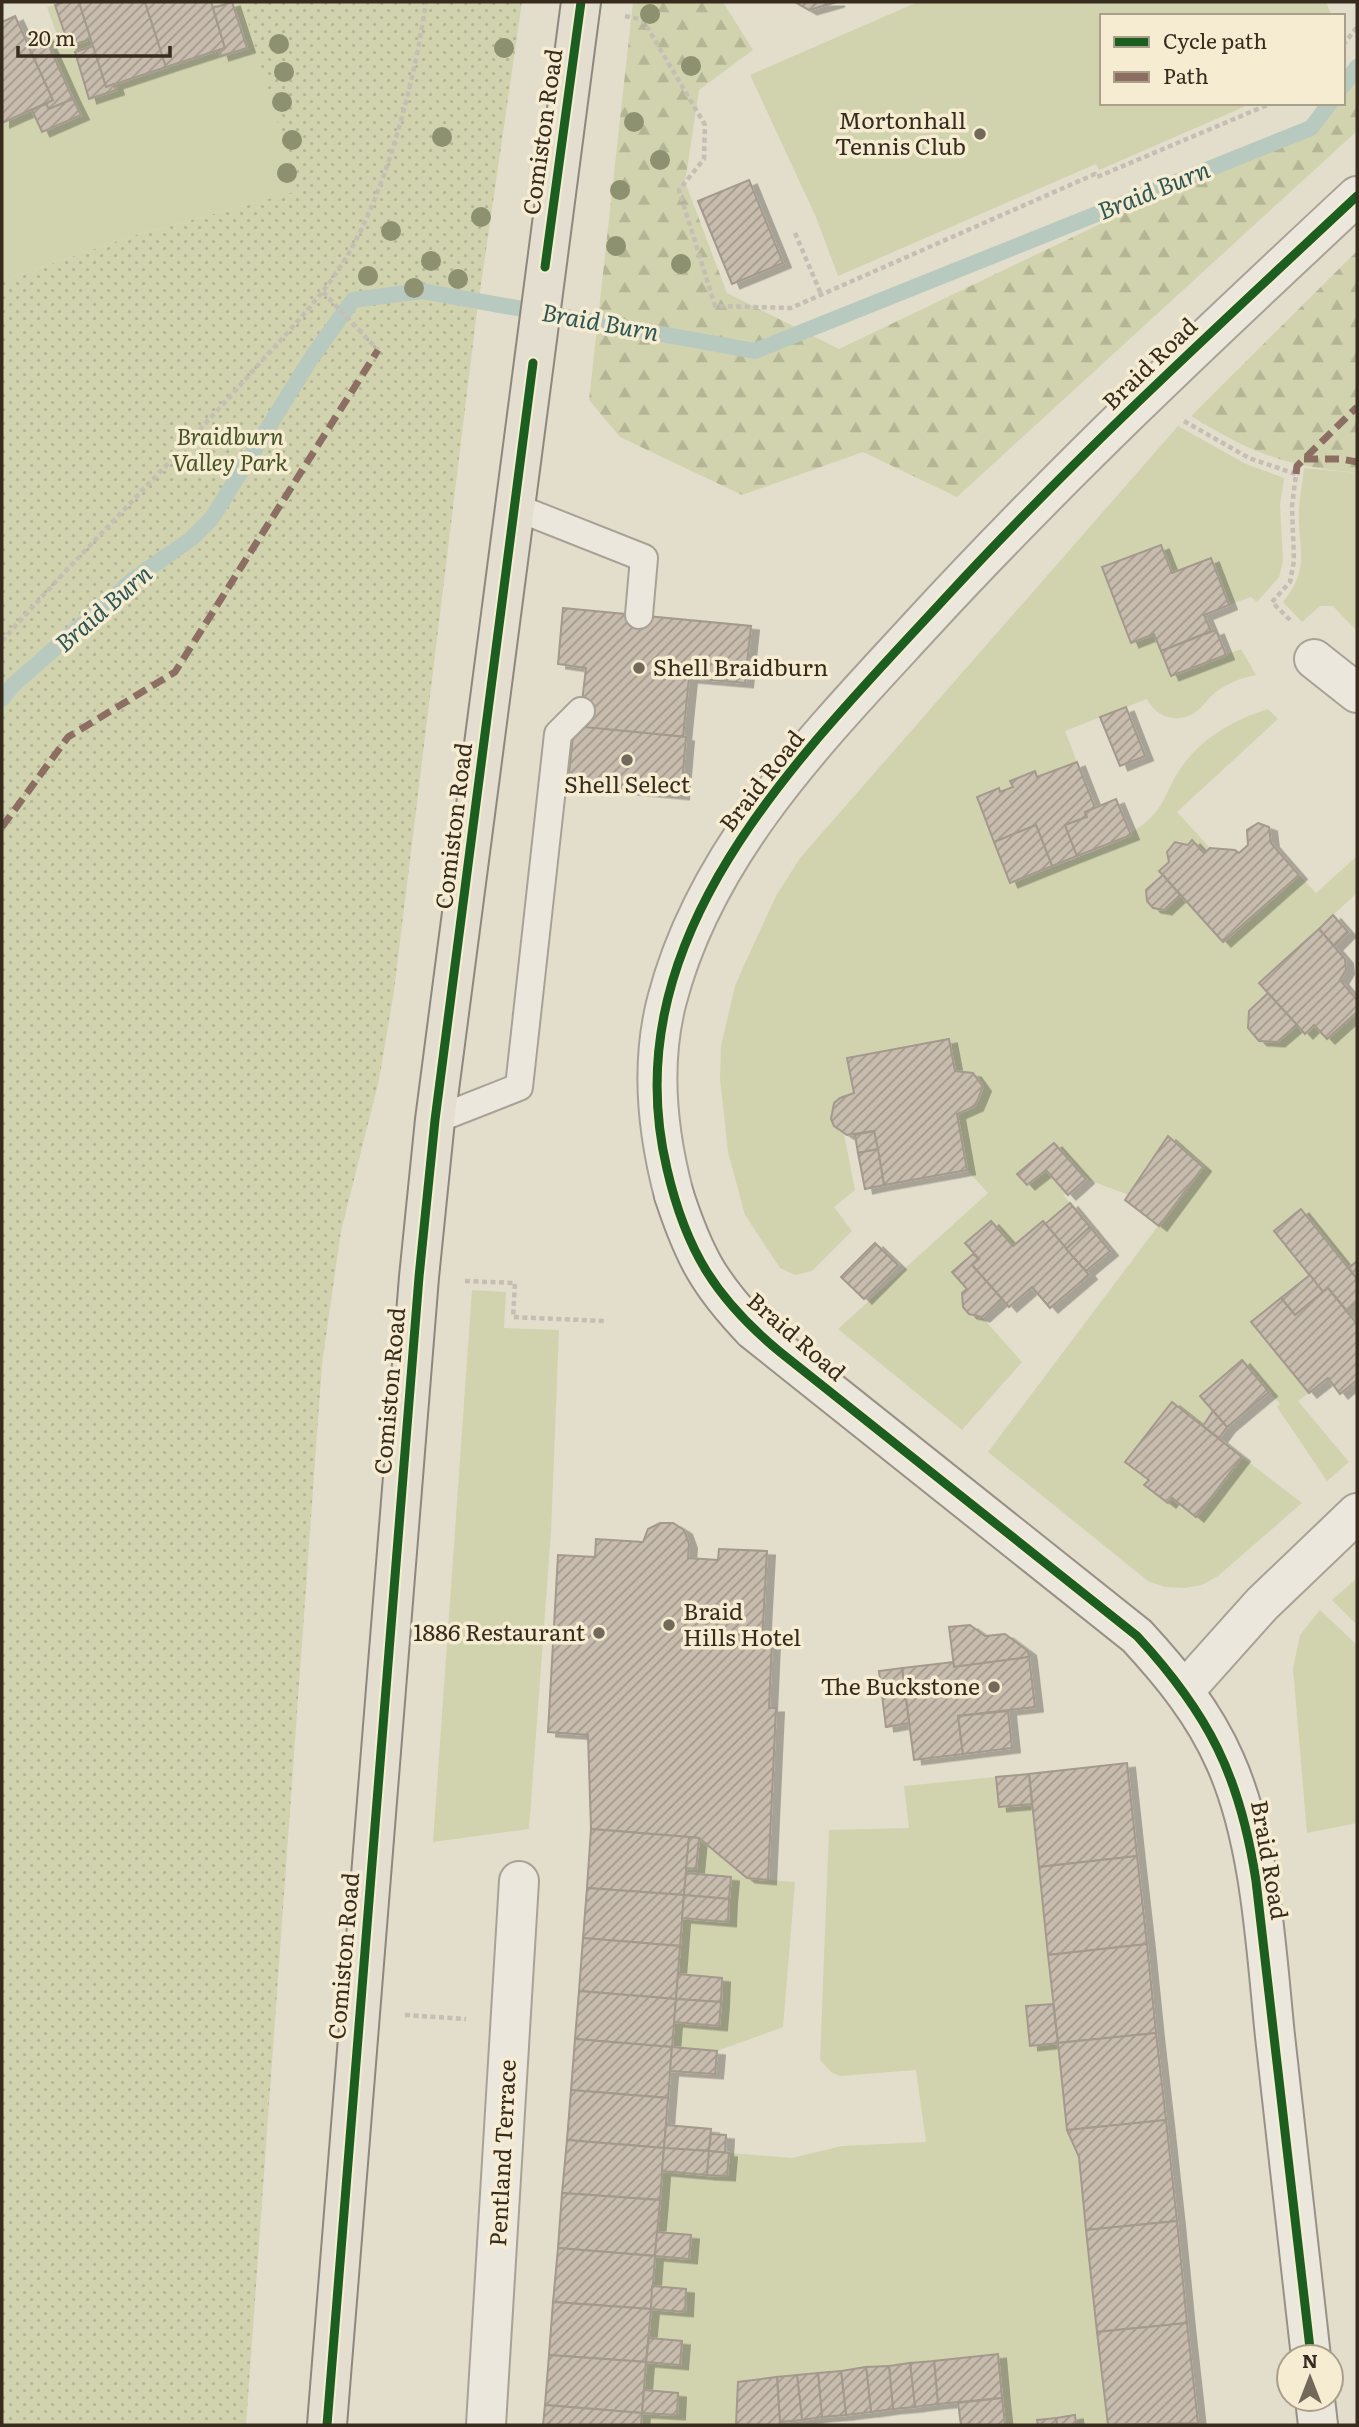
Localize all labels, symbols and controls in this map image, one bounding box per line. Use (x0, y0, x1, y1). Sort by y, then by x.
scale bar (18, 14, 170, 58)
legend (1100, 14, 1345, 105)
text: 20 m (28, 21, 75, 52)
text: Cycle path (1163, 24, 1267, 55)
street label: Comiston Road (513, 46, 570, 217)
text: Path (1163, 59, 1209, 90)
place label: Mortonhall Tennis Club (835, 102, 966, 162)
marker: Mortonhall Tennis Club (972, 126, 988, 142)
water label: Braid Burn (1092, 150, 1214, 227)
water label: Braid Burn (539, 293, 662, 348)
street label: Braid Road (1093, 308, 1204, 417)
park label: Braidburn Valley Park (172, 418, 288, 478)
water label: Braid Burn (46, 555, 158, 659)
place label: Shell Braidburn (653, 649, 828, 683)
marker: Shell Braidburn (631, 660, 647, 676)
street label: Braid Road (710, 722, 811, 838)
street label: Comiston Road (425, 741, 479, 911)
marker: Shell Select (619, 752, 635, 768)
place label: Shell Select (564, 766, 691, 800)
street label: Braid Road (741, 1283, 854, 1388)
street label: Comiston Road (364, 1306, 412, 1476)
place label: Braid Hills Hotel (683, 1593, 801, 1653)
place label: 1886 Restaurant (413, 1614, 586, 1648)
marker: Braid Hills Hotel (661, 1617, 677, 1633)
marker: 1886 Restaurant (591, 1625, 607, 1641)
place label: The Buckstone (821, 1668, 980, 1702)
marker: The Buckstone (986, 1679, 1002, 1695)
street label: Braid Road (1244, 1797, 1298, 1922)
street label: Comiston Road (318, 1871, 366, 2041)
street label: Pentland Terrace (479, 2058, 523, 2247)
north arrow (1275, 2343, 1345, 2413)
text: N (1302, 2346, 1318, 2374)

